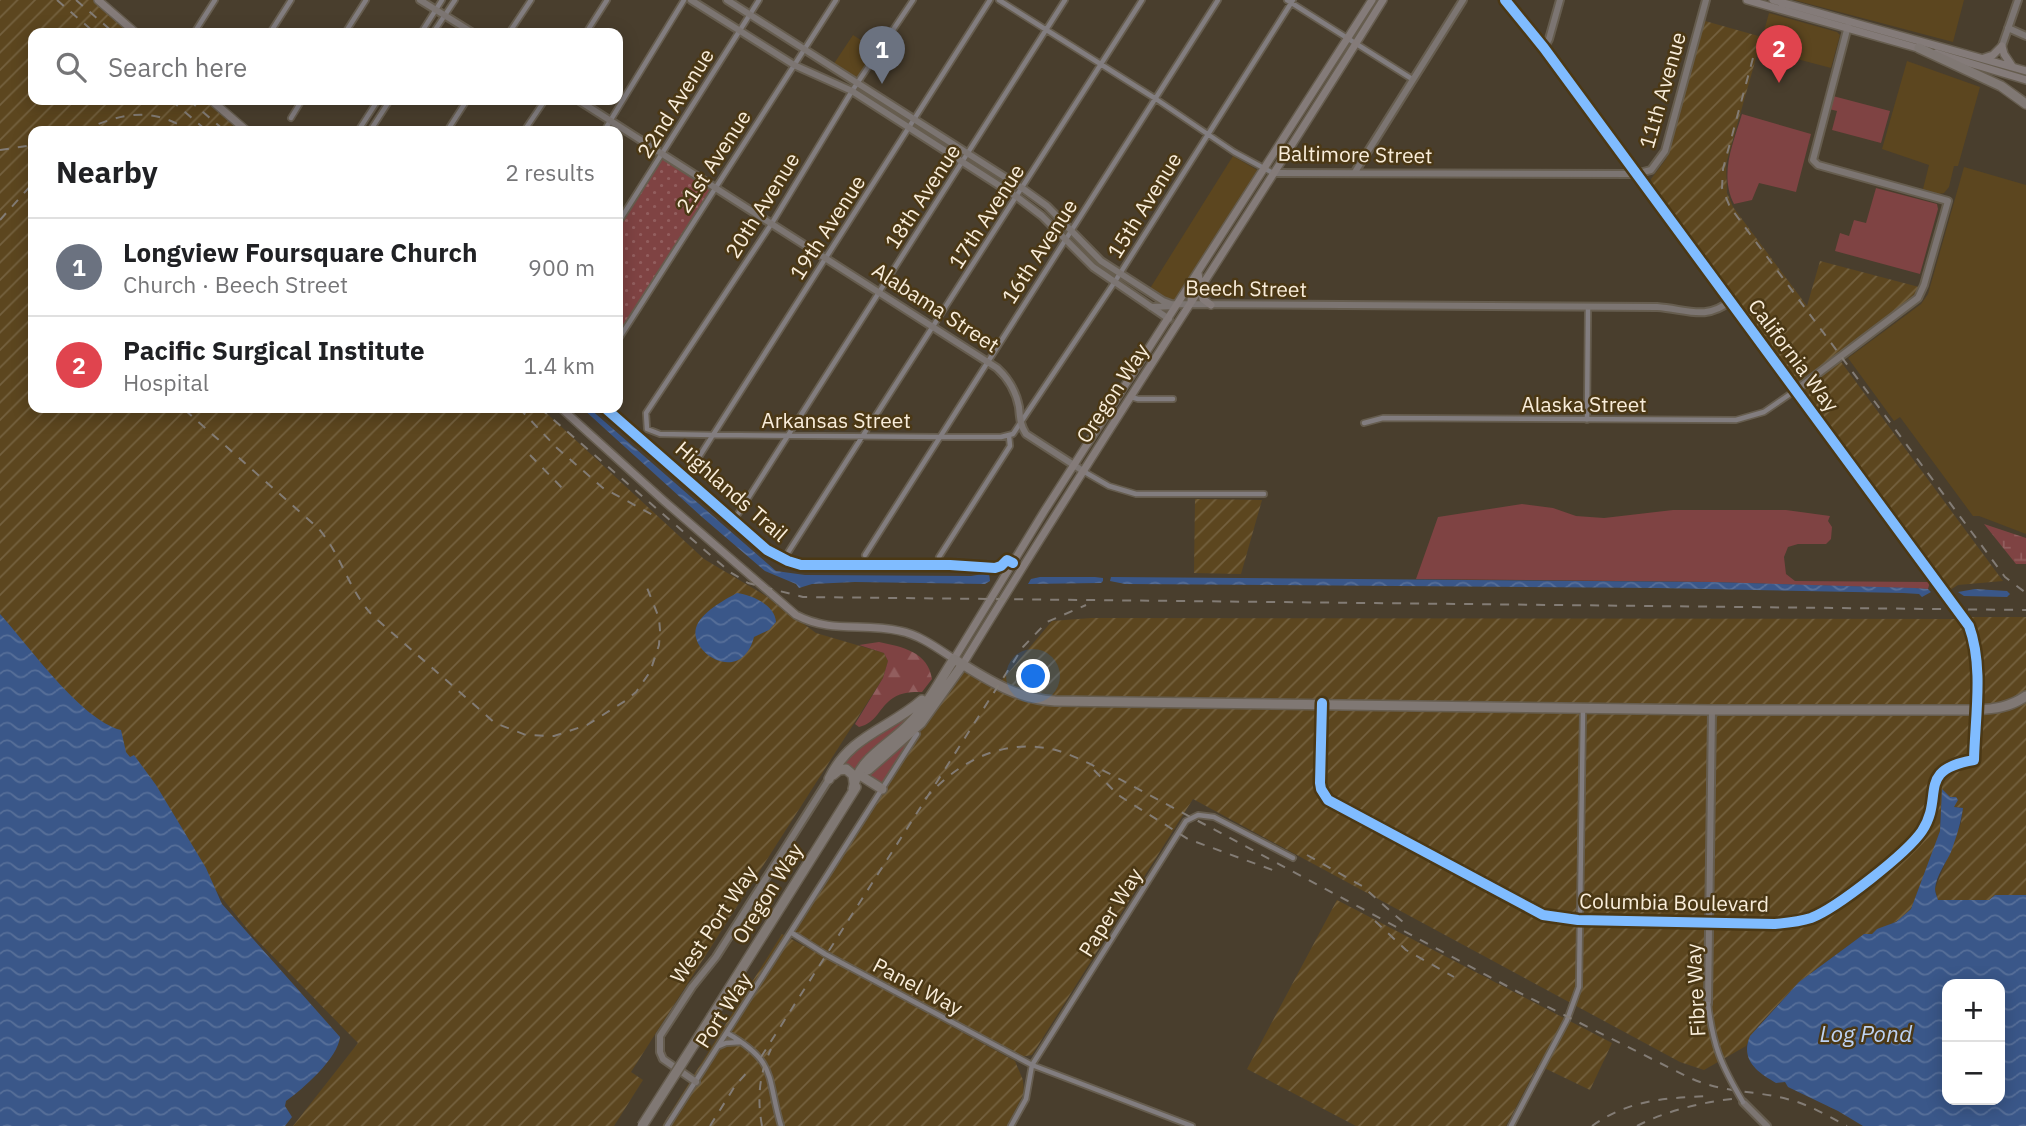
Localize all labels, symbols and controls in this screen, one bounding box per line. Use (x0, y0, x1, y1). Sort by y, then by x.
pin: 2 (1756, 25, 1802, 83)
pin: 1 (859, 26, 905, 84)
search box (28, 28, 623, 105)
street label: 11th Avenue (1632, 29, 1692, 151)
street label: 22nd Avenue (630, 43, 720, 163)
icon: search (52, 48, 90, 86)
text: Search here (108, 50, 247, 84)
street label: 21st Avenue (669, 104, 757, 218)
street label: 18th Avenue (878, 138, 966, 254)
street label: Baltimore Street (1277, 139, 1433, 169)
street label: 20th Avenue (718, 147, 806, 263)
street label: 15th Avenue (1100, 147, 1188, 263)
text: Nearby (56, 152, 158, 191)
text: 2 results (505, 157, 595, 187)
street label: 17th Avenue (942, 158, 1030, 274)
street label: 19th Avenue (783, 169, 871, 285)
street label: 16th Avenue (995, 193, 1083, 309)
text: Longview Foursquare Church (123, 235, 478, 269)
text: 1 (72, 252, 86, 282)
text: 900 m (528, 252, 595, 282)
street label: Alabama Street (867, 256, 1005, 358)
text: Church · Beech Street (123, 269, 348, 299)
street label: Beech Street (1185, 273, 1307, 303)
street label: California Way (1742, 293, 1846, 418)
text: Pacific Surgical Institute (123, 333, 425, 367)
street label: Oregon Way (1069, 337, 1155, 448)
text: 2 (72, 350, 86, 380)
text: 1.4 km (524, 350, 595, 380)
text: Hospital (123, 367, 209, 397)
street label: Alaska Street (1521, 390, 1647, 418)
street label: Arkansas Street (761, 406, 911, 434)
street label: Highlands Trail (670, 434, 794, 548)
your location (1016, 659, 1050, 693)
street label: Oregon Way (725, 837, 809, 949)
street label: West Port Way (663, 859, 763, 988)
street label: Paper Way (1072, 862, 1149, 962)
street label: Columbia Boulevard (1579, 886, 1769, 918)
street label: Fibre Way (1679, 942, 1711, 1037)
street label: Panel Way (868, 951, 968, 1022)
street label: Port Way (688, 967, 758, 1053)
map controls (1942, 979, 2005, 1105)
button: + (1942, 979, 2005, 1042)
water label: Log Pond (1820, 1018, 1913, 1048)
button: − (1942, 1042, 2005, 1105)

